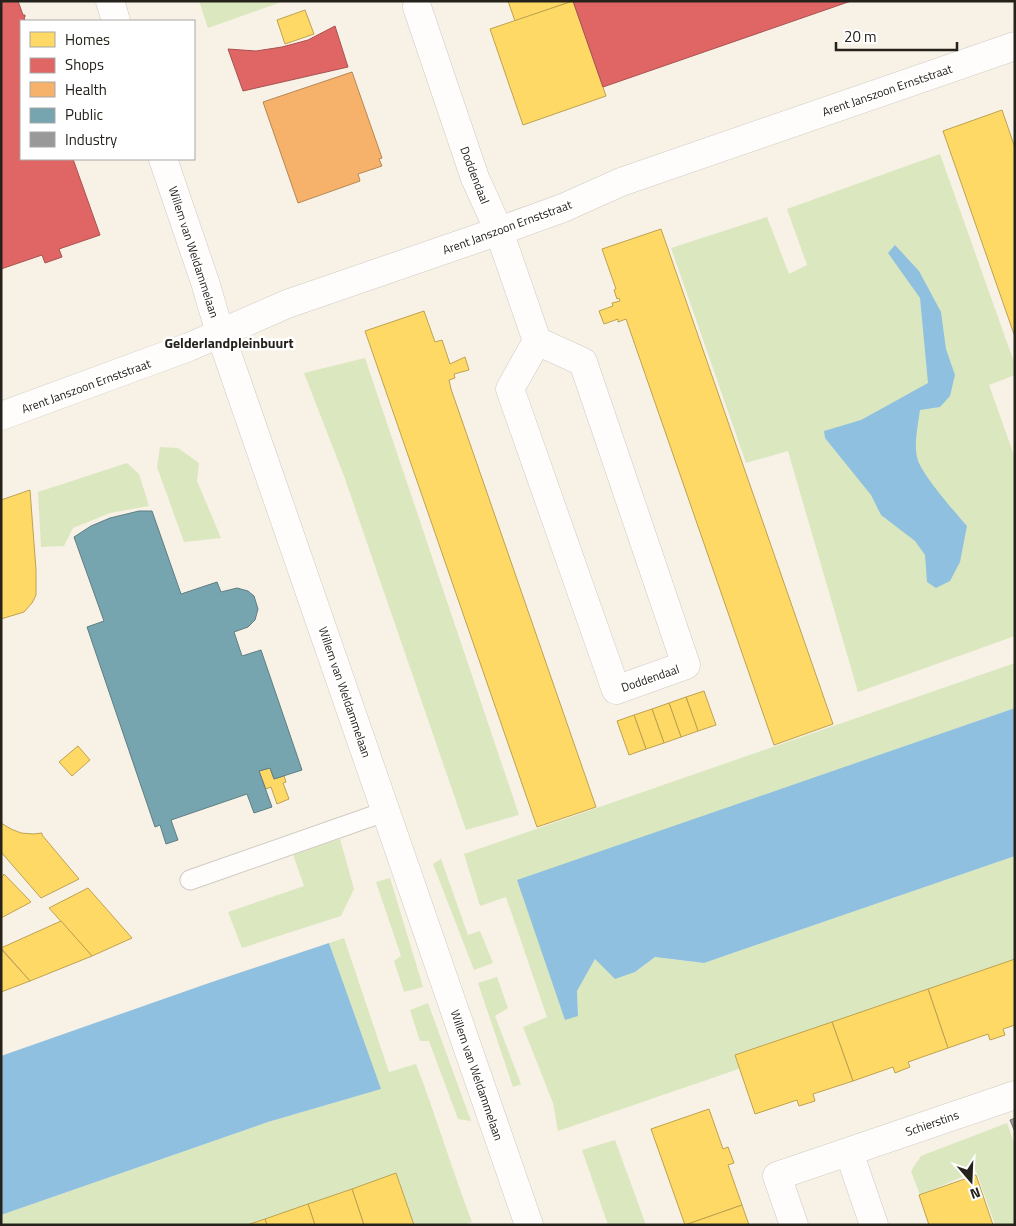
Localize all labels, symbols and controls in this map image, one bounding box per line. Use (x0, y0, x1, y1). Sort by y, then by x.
legend (20, 20, 195, 160)
scale bar (836, 20, 957, 52)
text: 20 m (844, 25, 877, 48)
text: Homes (65, 28, 110, 51)
text: Shops (65, 53, 104, 76)
street label: Arent Janszoon Ernststraat (819, 59, 955, 121)
text: Health (65, 78, 107, 101)
text: Public (65, 103, 103, 126)
text: Industry (65, 128, 117, 151)
street label: Doddendaal (455, 143, 495, 207)
street label: Willem van Weldammelaan (164, 184, 224, 320)
street label: Arent Janszoon Ernststraat (440, 194, 575, 259)
district label: Gelderlandpleinbuurt (164, 332, 294, 353)
street label: Arent Janszoon Ernststraat (19, 353, 154, 418)
street label: Willem van Weldammelaan (314, 624, 376, 760)
street label: Doddendaal (618, 659, 682, 697)
street label: Willem van Weldammelaan (446, 1007, 508, 1143)
street label: Schierstins (903, 1105, 962, 1141)
north arrow (946, 1156, 996, 1206)
text: N (967, 1182, 983, 1205)

